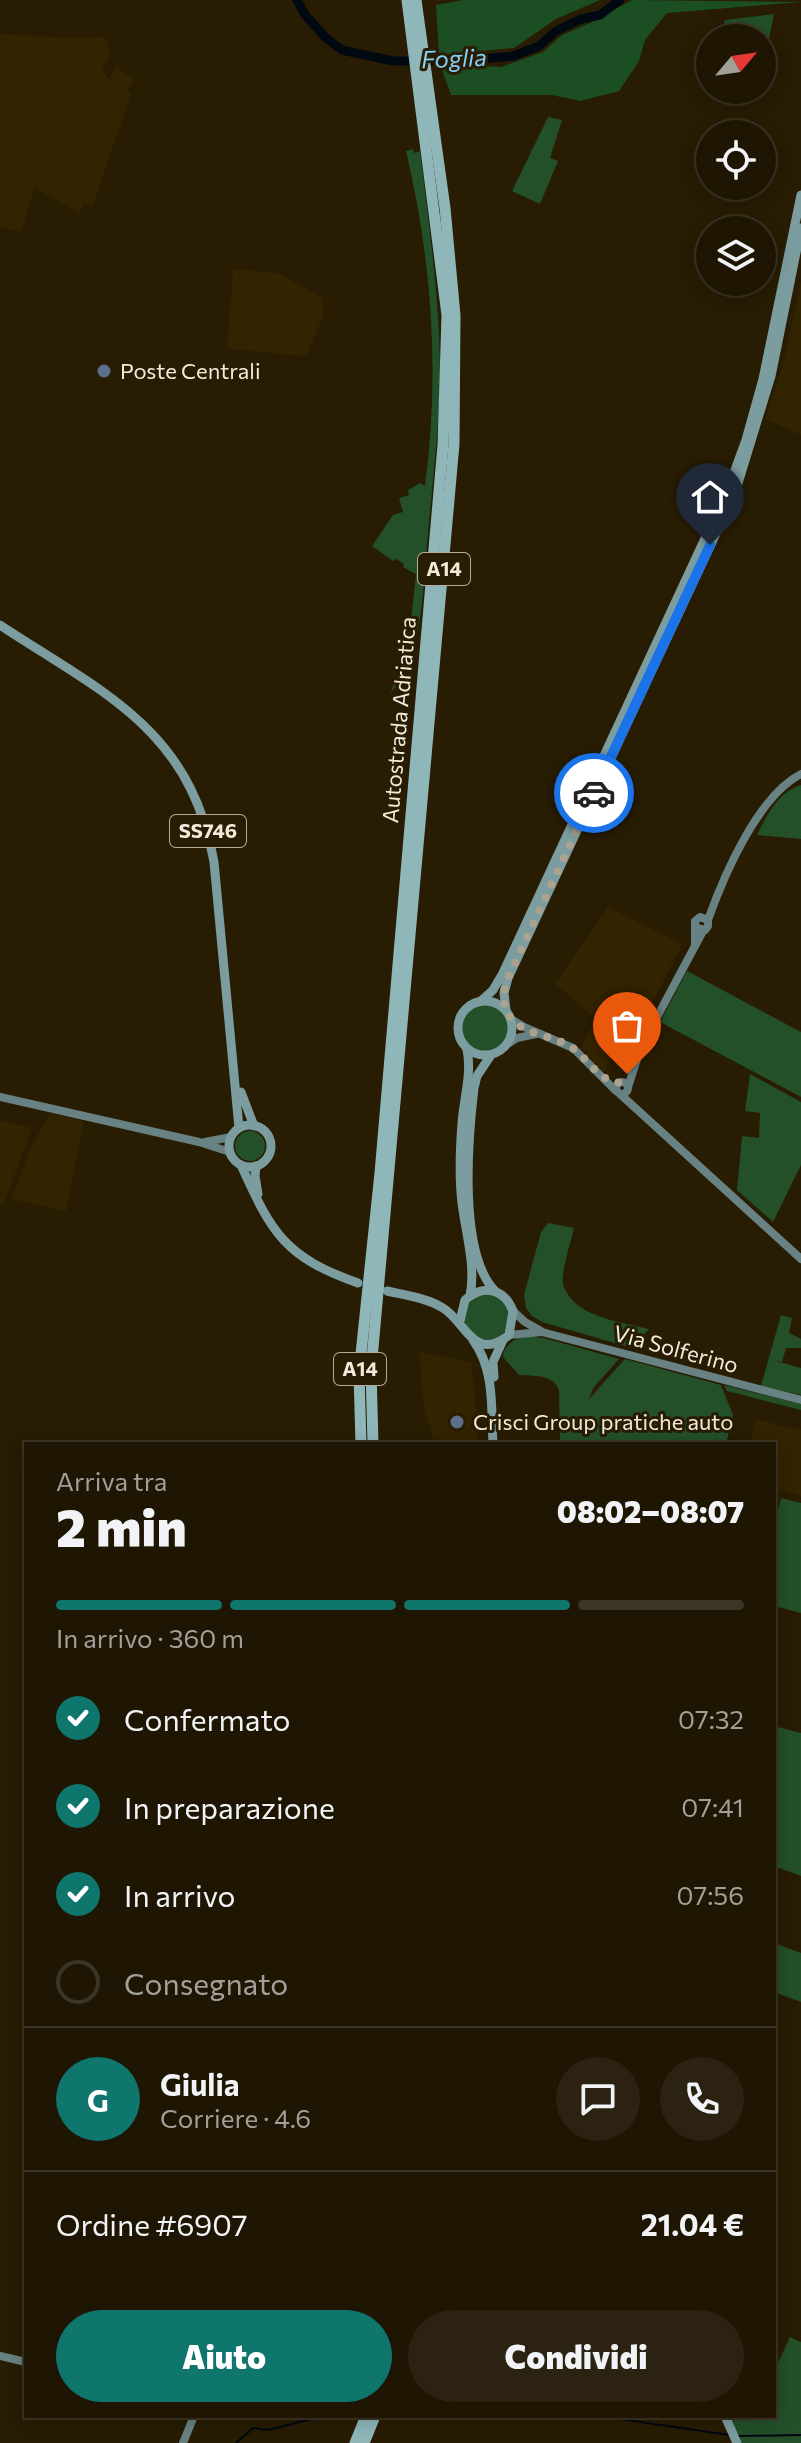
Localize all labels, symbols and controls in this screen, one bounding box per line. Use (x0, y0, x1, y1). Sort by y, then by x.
north arrow (696, 24, 776, 104)
map controls (696, 24, 776, 296)
water label: Foglia (421, 42, 487, 73)
button: locate (696, 120, 776, 200)
button: layers (696, 216, 776, 296)
place label: Poste Centrali (120, 357, 261, 384)
marker: Poste Centrali (95, 362, 113, 380)
pin (676, 463, 744, 545)
icon: home (688, 475, 732, 519)
road number: A14 (418, 553, 470, 585)
street label: Autostrada Adriatica (376, 616, 421, 824)
courier (554, 753, 634, 833)
icon: car (572, 771, 616, 815)
road number: SS746 (170, 815, 246, 847)
pin (593, 992, 661, 1074)
icon: bag (605, 1004, 649, 1048)
street label: Via Solferino (611, 1319, 741, 1378)
road number: A14 (334, 1353, 386, 1385)
place label: Crisci Group pratiche auto (473, 1408, 733, 1435)
marker: Crisci Group pratiche auto (448, 1413, 466, 1431)
text: Arriva tra (56, 1465, 167, 1496)
text: 08:02–08:07 (557, 1492, 744, 1529)
text: 2 min (56, 1494, 187, 1558)
text: In arrivo · 360 m (56, 1622, 244, 1653)
icon: check (56, 1696, 100, 1740)
text: Confermato (124, 1700, 290, 1737)
text: 07:32 (678, 1703, 744, 1734)
icon: check (56, 1784, 100, 1828)
text: In preparazione (124, 1788, 335, 1825)
text: 07:41 (681, 1791, 744, 1822)
icon: check (56, 1872, 100, 1916)
text: In arrivo (124, 1876, 235, 1913)
text: 07:56 (677, 1879, 744, 1910)
text: Consegnato (124, 1964, 288, 2001)
button: chat (556, 2057, 640, 2141)
button: phone (660, 2057, 744, 2141)
text: Giulia (160, 2065, 240, 2102)
text: G (87, 2081, 109, 2118)
text: Corriere · 4.6 (160, 2102, 311, 2133)
text: Ordine #6907 (56, 2205, 248, 2242)
text: 21.04 € (641, 2205, 744, 2242)
button: Aiuto (56, 2310, 392, 2402)
button: Condividi (408, 2310, 744, 2402)

